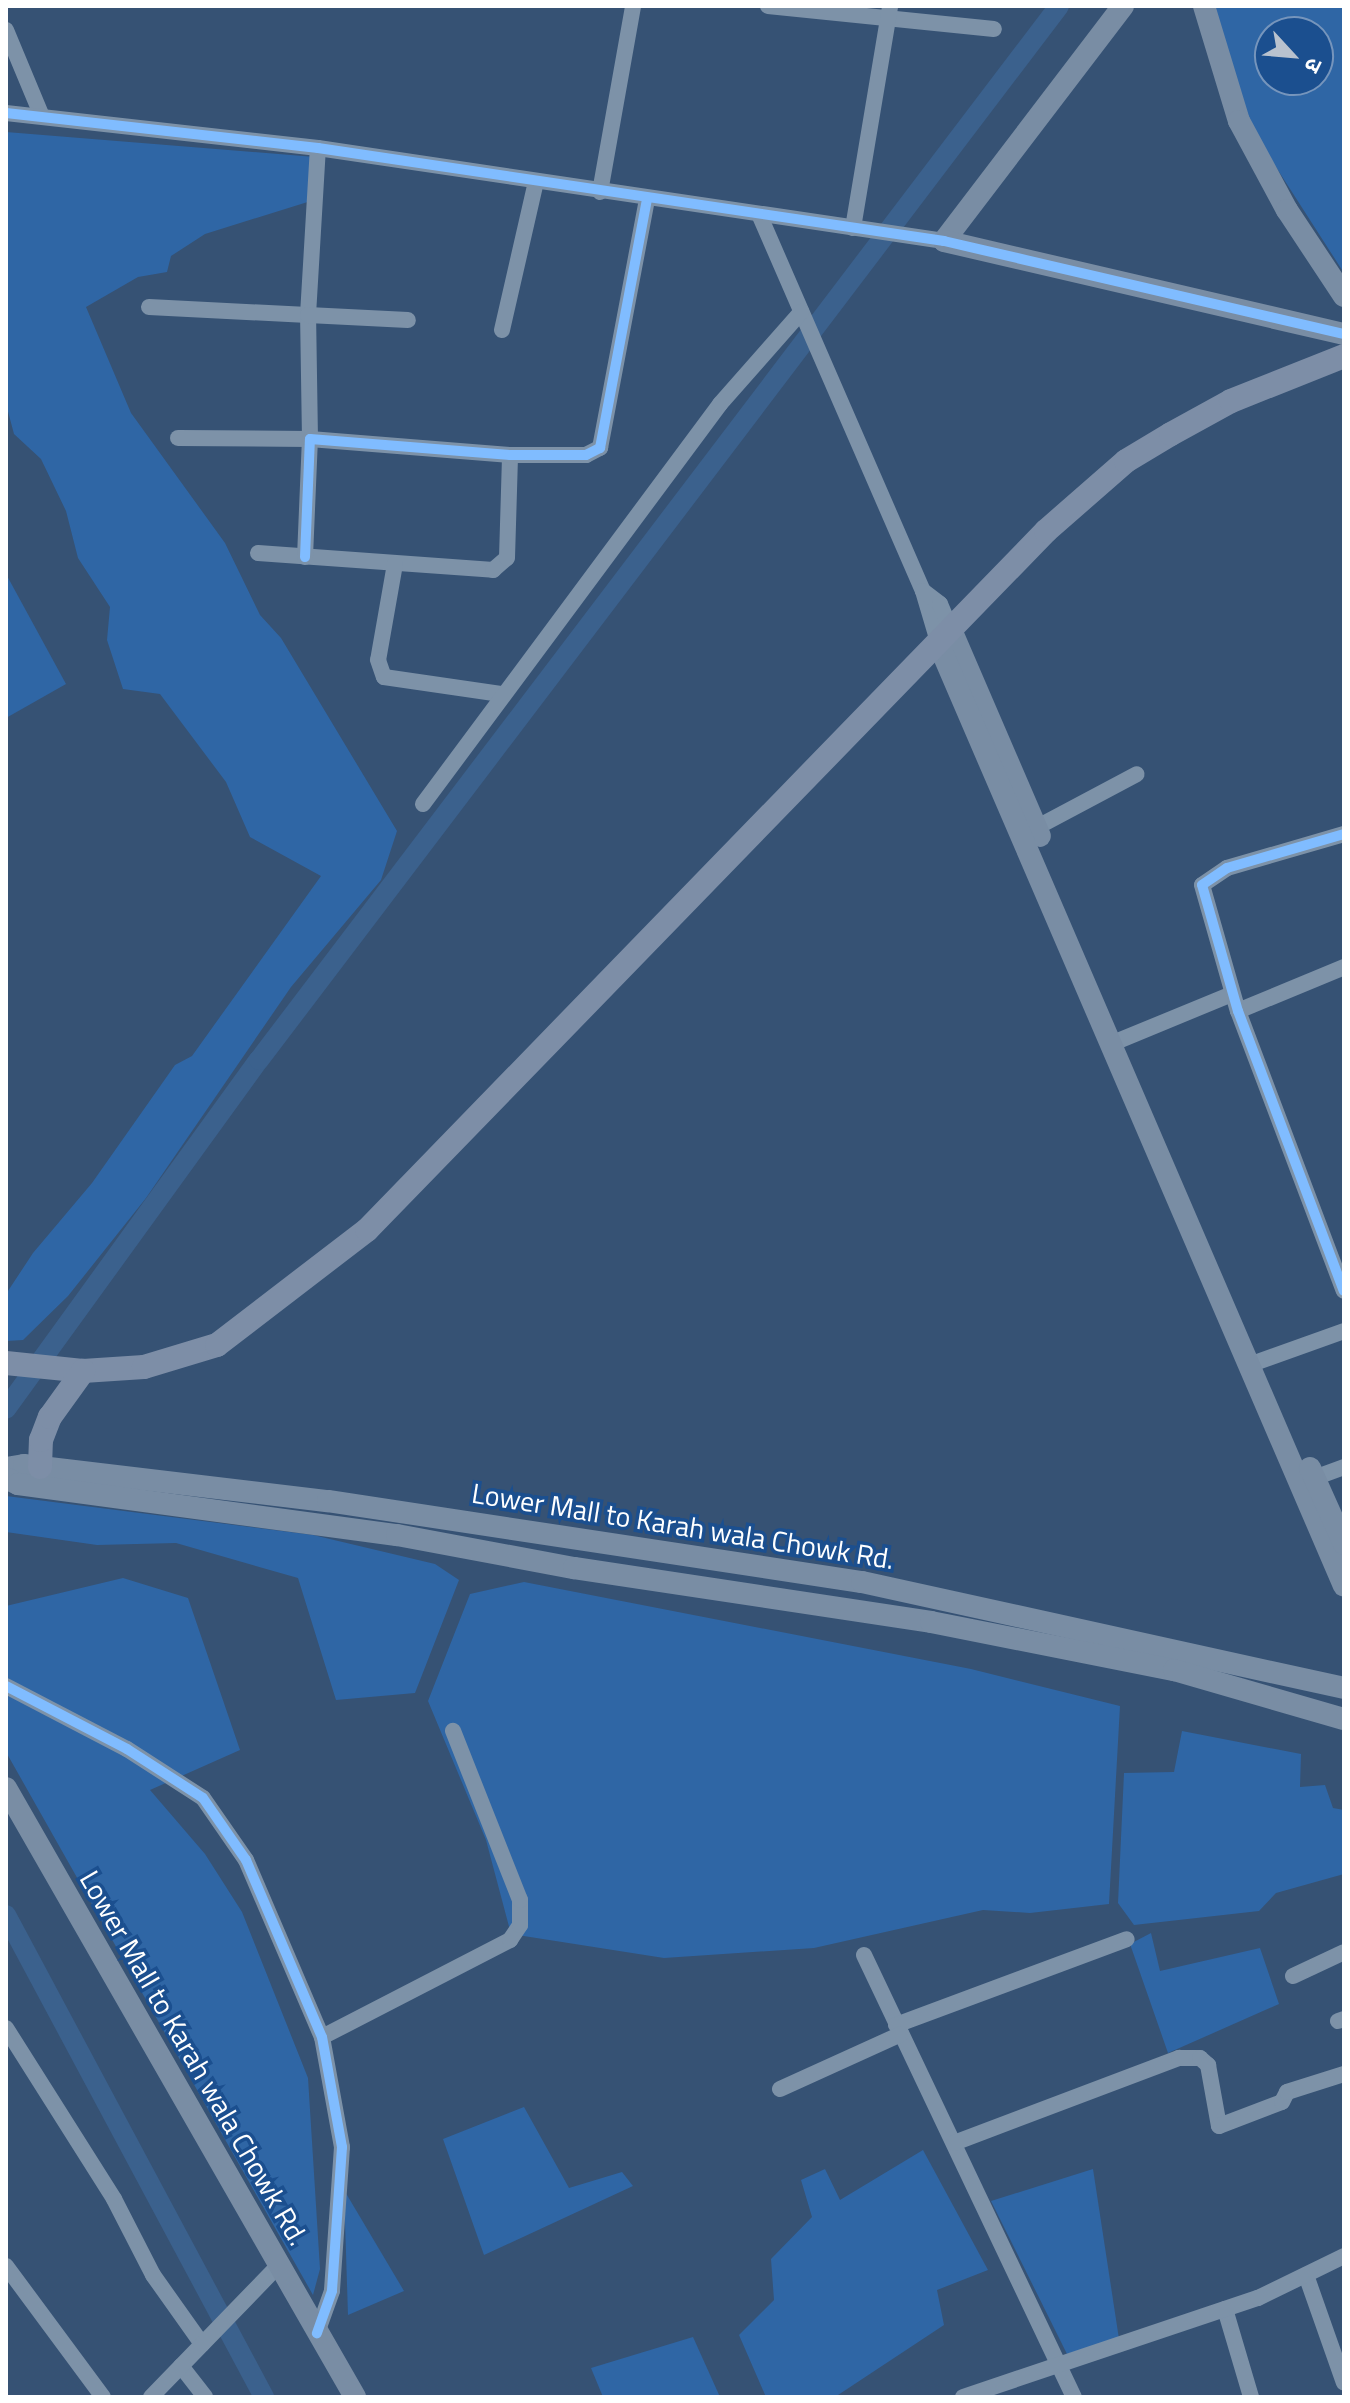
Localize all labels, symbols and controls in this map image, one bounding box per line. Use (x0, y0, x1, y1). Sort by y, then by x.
north arrow (1254, 16, 1334, 96)
text: उ (1296, 52, 1332, 79)
street label: Lower Mall to Karah wala Chowk Rd. (470, 1476, 896, 1576)
street label: Lower Mall to Karah wala Chowk Rd. (73, 1865, 315, 2251)

